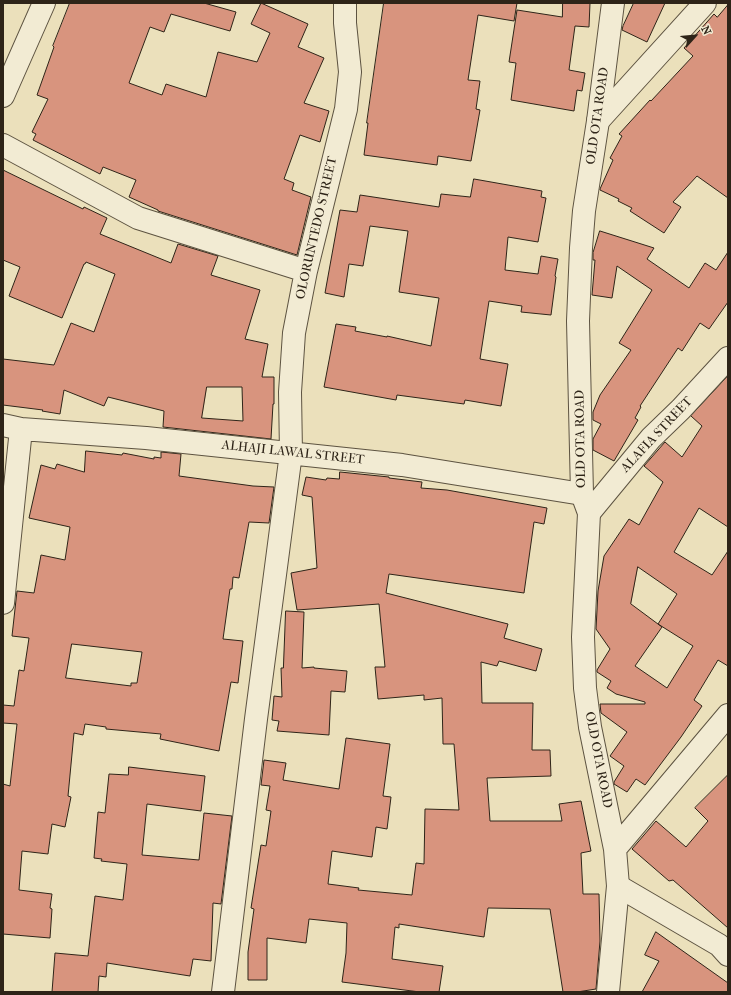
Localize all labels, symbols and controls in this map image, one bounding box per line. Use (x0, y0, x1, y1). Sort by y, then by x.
north arrow (675, 16, 715, 56)
text: N (698, 24, 714, 37)
street label: OLD OTA ROAD (583, 66, 613, 166)
street label: OLORUNTEDO STREET (293, 155, 341, 301)
street label: OLD OTA ROAD (572, 390, 590, 488)
street label: ALAFIA STREET (618, 394, 696, 476)
street label: ALHAJI LAWAL STREET (221, 438, 365, 468)
street label: OLD OTA ROAD (581, 710, 615, 810)

